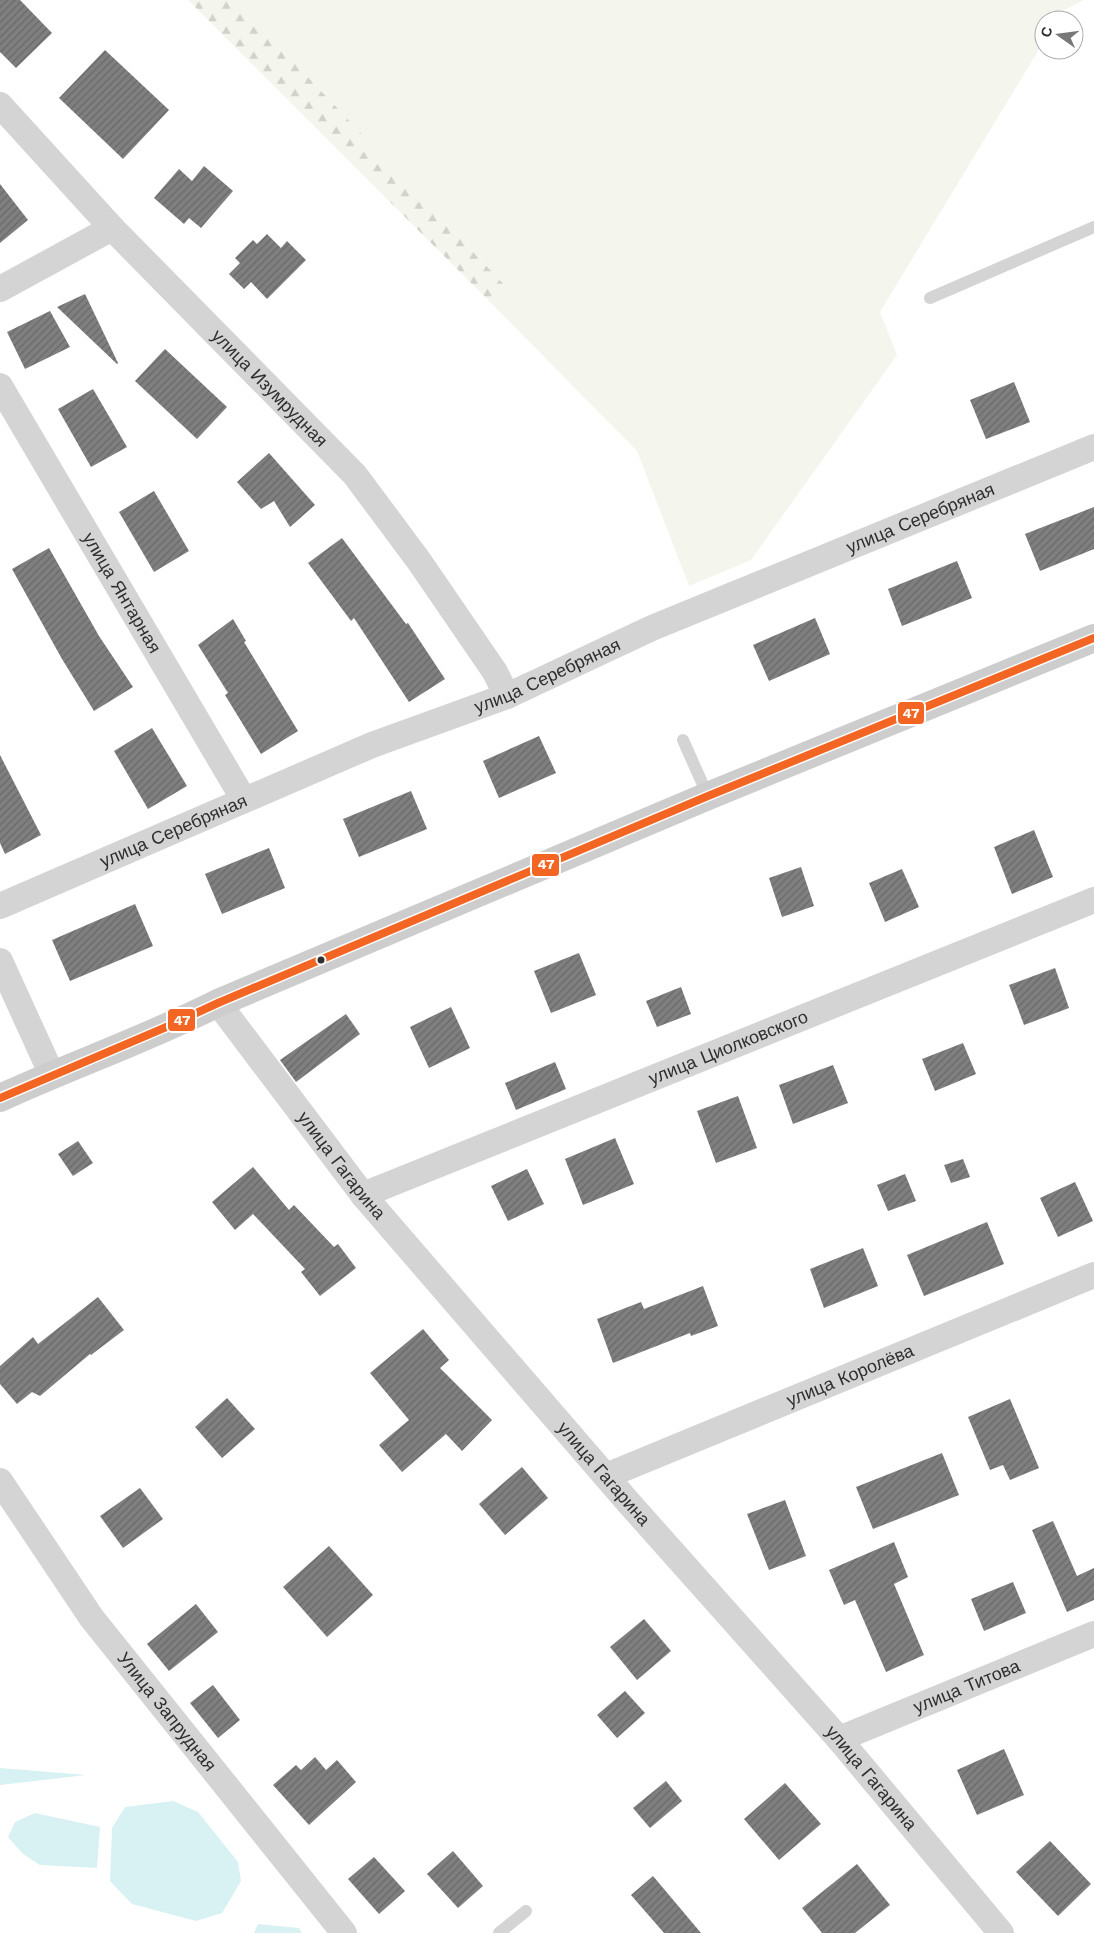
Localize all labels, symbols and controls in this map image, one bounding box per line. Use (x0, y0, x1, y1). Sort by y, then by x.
north arrow (1034, 10, 1084, 60)
text: С (1037, 25, 1055, 39)
street label: улица Изумрудная (208, 325, 332, 451)
street label: улица Серебряная (843, 478, 997, 557)
street label: улица Янтарная (79, 528, 166, 657)
street label: улица Серебряная (471, 633, 624, 717)
line badge: 47 (897, 701, 925, 725)
text: 47 (903, 705, 920, 721)
street label: улица Серебряная (97, 789, 250, 872)
line badge: 47 (531, 853, 560, 877)
text: 47 (538, 856, 555, 872)
unlabelled marker (316, 955, 326, 965)
street label: улица Циолковского (645, 1006, 811, 1089)
line badge: 47 (167, 1008, 196, 1032)
text: 47 (174, 1012, 191, 1028)
street label: улица Гагарина (294, 1107, 391, 1224)
street label: улица Королёва (783, 1339, 918, 1411)
street label: улица Гагарина (553, 1417, 656, 1530)
street label: Улица Запрудная (113, 1648, 221, 1775)
street label: улица Титова (910, 1654, 1024, 1717)
street label: улица Гагарина (822, 1721, 922, 1835)

